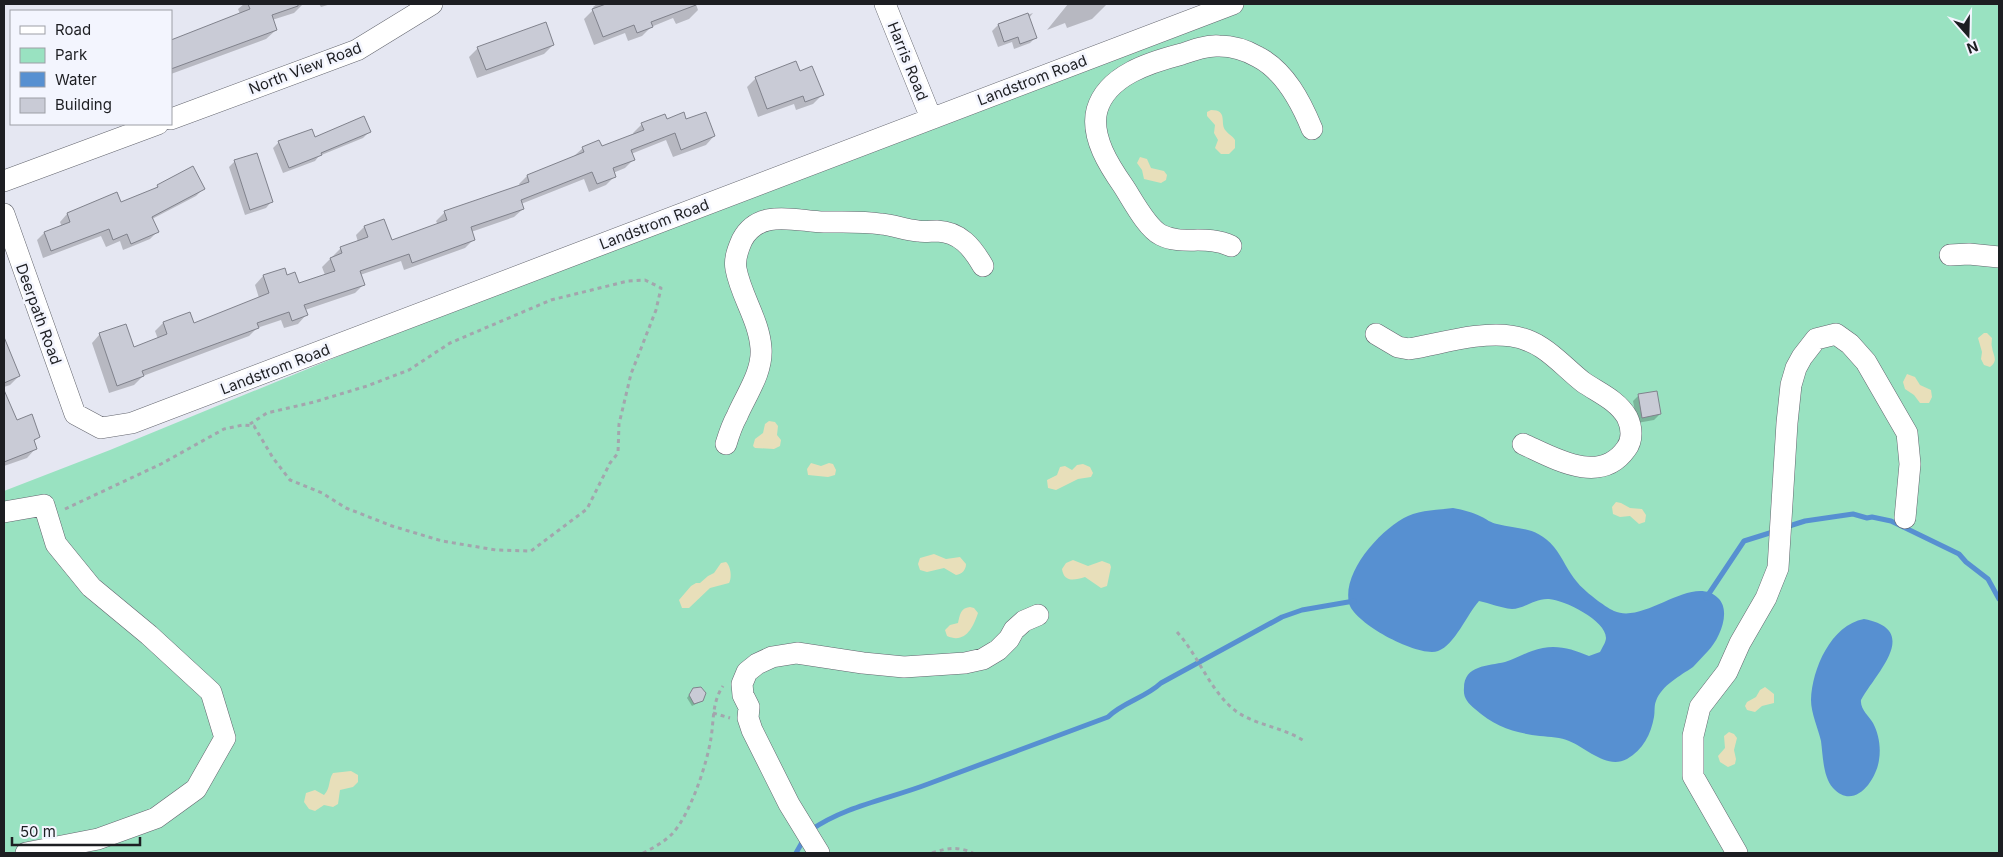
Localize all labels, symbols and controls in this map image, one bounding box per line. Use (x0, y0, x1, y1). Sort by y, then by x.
legend (10, 10, 172, 125)
north arrow (1943, 10, 1993, 60)
street label: Harris Road (884, 19, 932, 103)
text: Road (55, 20, 91, 39)
street label: North View Road (246, 38, 364, 98)
text: N (1965, 38, 1981, 57)
text: Park (55, 45, 88, 64)
street label: Landstrom Road (975, 50, 1089, 110)
text: Water (55, 70, 97, 89)
text: Building (55, 95, 112, 114)
street label: Landstrom Road (597, 194, 711, 254)
street label: Deerpath Road (12, 261, 66, 367)
street label: Landstrom Road (218, 339, 332, 399)
scale bar (12, 814, 140, 846)
text: 50 m (20, 822, 56, 841)

